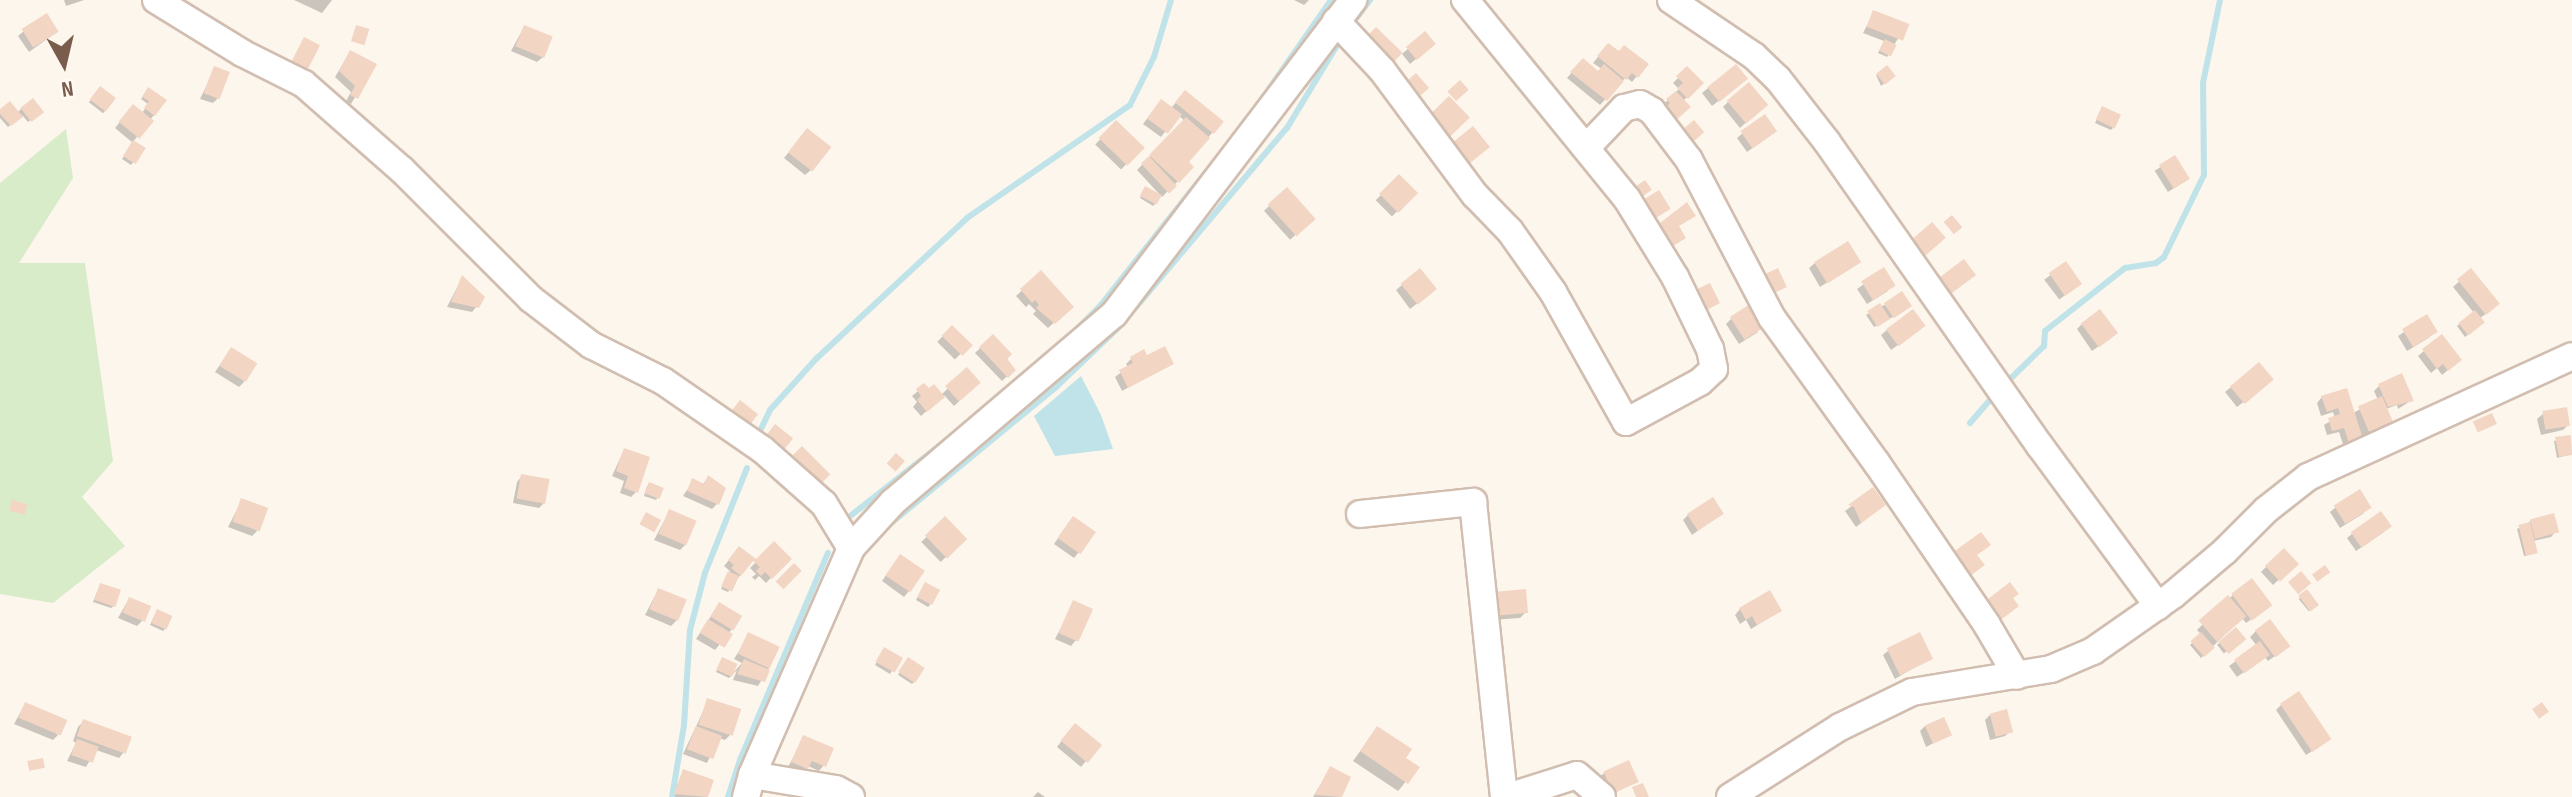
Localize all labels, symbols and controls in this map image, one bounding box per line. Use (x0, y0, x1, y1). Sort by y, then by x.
north arrow (24, 24, 104, 104)
text: N (60, 74, 75, 102)

